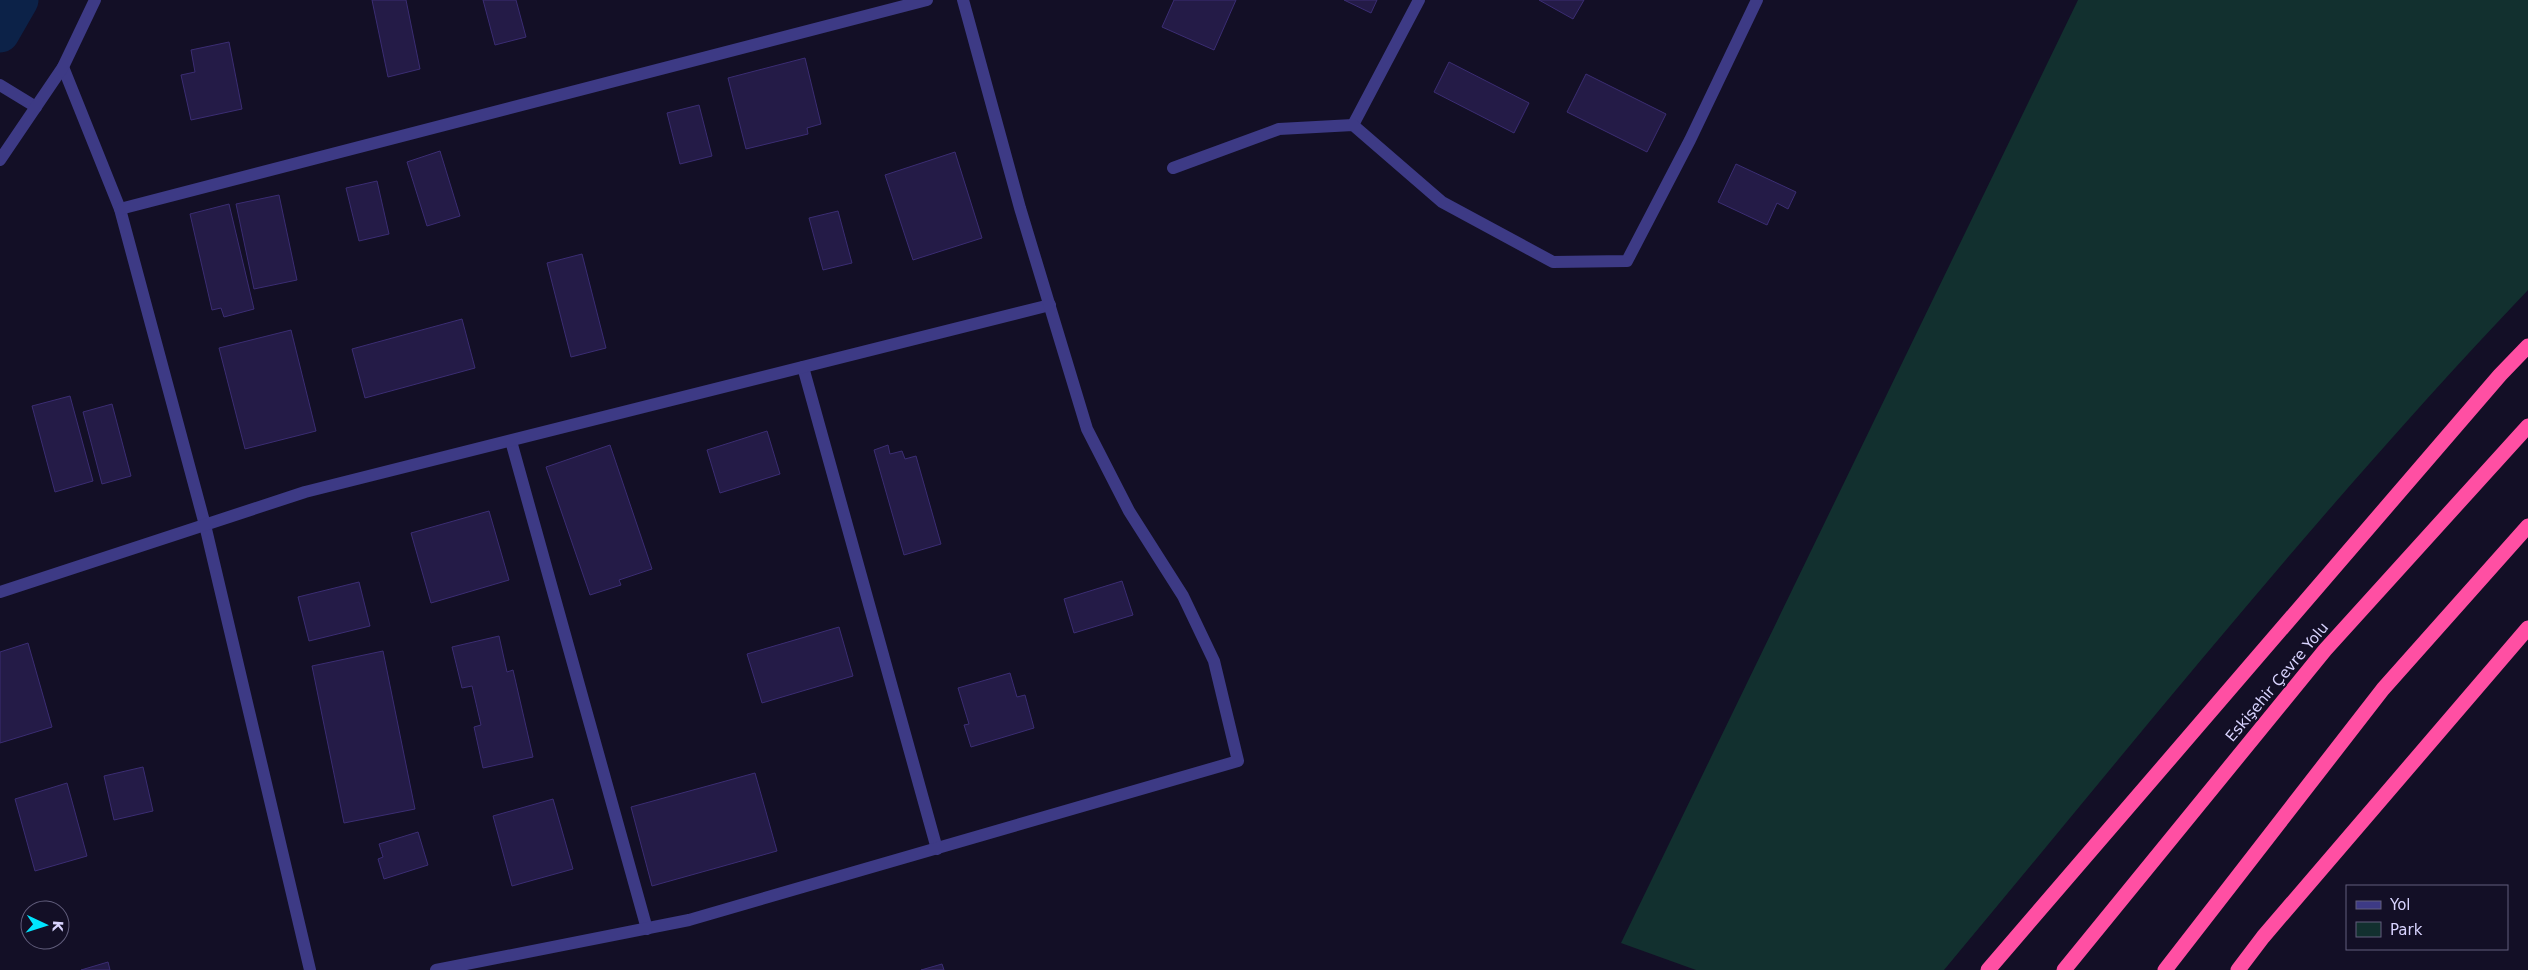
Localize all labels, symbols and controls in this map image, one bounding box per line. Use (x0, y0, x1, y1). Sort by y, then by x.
street label: Eskişehir Çevre Yolu (2222, 619, 2332, 745)
legend (2346, 885, 2508, 950)
text: Yol (2389, 896, 2411, 914)
north arrow (20, 900, 70, 950)
text: K (50, 920, 66, 933)
text: Park (2390, 921, 2423, 939)

